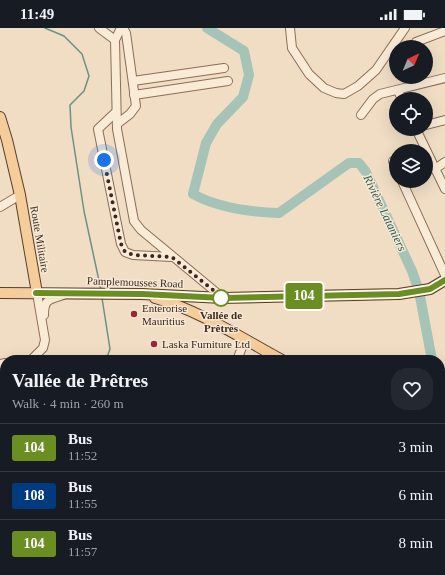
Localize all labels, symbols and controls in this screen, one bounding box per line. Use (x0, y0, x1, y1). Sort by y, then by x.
text: 11:49 (20, 6, 54, 22)
north arrow (389, 40, 433, 84)
map controls (389, 40, 433, 188)
button: locate (389, 92, 433, 136)
button: layers (389, 144, 433, 188)
your location (94, 150, 114, 170)
water label: Rivière Lataniers (360, 172, 410, 254)
street label: Route Militaire (28, 205, 52, 273)
street label: Pamplemousses Road (87, 274, 184, 290)
line badge: 104 (281, 283, 327, 309)
text: 104 (294, 288, 315, 303)
marker: Vallée de Prêtres (212, 289, 230, 307)
place label: Enterorise Mauritius (142, 302, 187, 327)
marker: Enterorise Mauritius (129, 309, 139, 319)
place label: Vallée de Prêtres (200, 309, 242, 334)
place label: Laska Furniture Ltd (162, 338, 250, 350)
marker: Laska Furniture Ltd (149, 339, 159, 349)
button: heart (391, 368, 433, 410)
text: Vallée de Prêtres (12, 370, 148, 391)
text: Walk · 4 min · 260 m (12, 396, 124, 411)
text: Bus (68, 431, 92, 447)
text: 3 min (398, 439, 433, 455)
text: 104 (24, 440, 45, 455)
text: 11:52 (68, 448, 97, 463)
text: Bus (68, 479, 92, 495)
text: 6 min (398, 487, 433, 503)
text: 108 (24, 488, 45, 503)
text: 11:55 (68, 496, 97, 511)
text: Bus (68, 527, 92, 543)
text: 8 min (398, 535, 433, 551)
text: 104 (24, 536, 45, 551)
text: 11:57 (68, 544, 97, 559)

